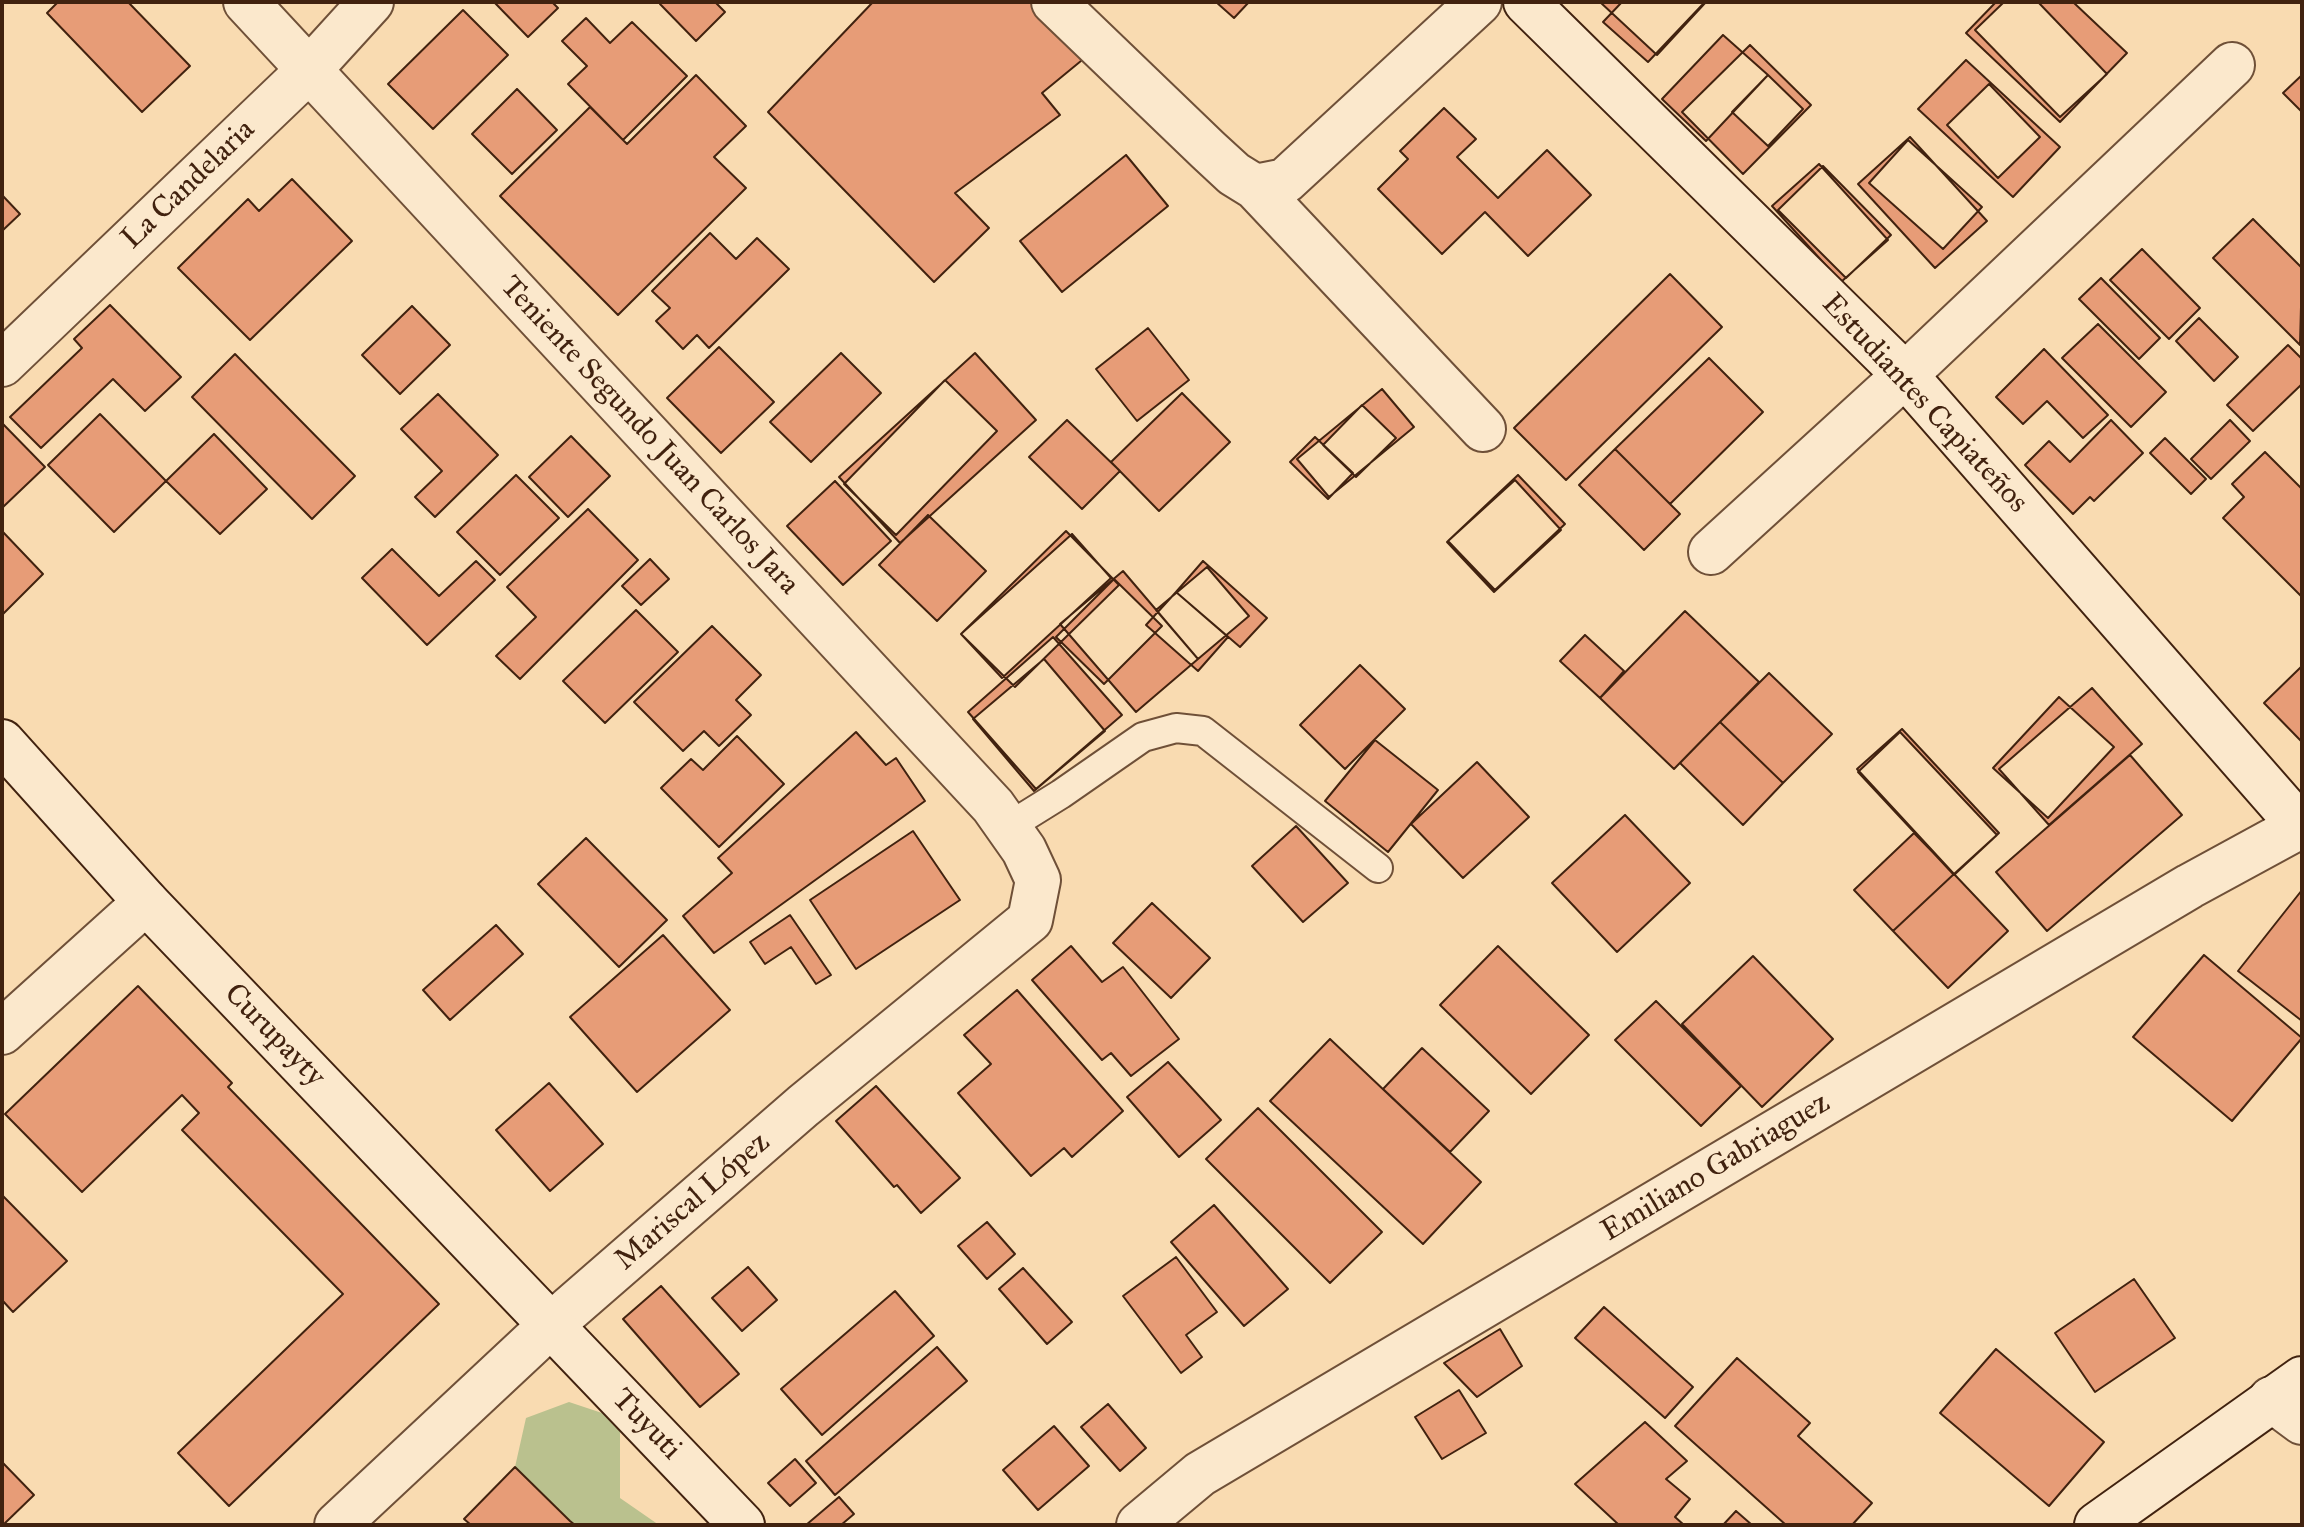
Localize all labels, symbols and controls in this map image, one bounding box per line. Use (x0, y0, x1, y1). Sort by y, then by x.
street label: La Candelaria (115, 113, 263, 257)
street label: Teniente Segundo Juan Carlos Jara (492, 269, 806, 603)
street label: Estudiantes Capiateños (1813, 287, 2035, 521)
street label: Curupayty (216, 977, 332, 1095)
street label: Emiliano Gabriaguez (1595, 1086, 1837, 1250)
street label: Mariscal López (608, 1125, 778, 1279)
street label: Tuyuti (604, 1382, 688, 1468)

